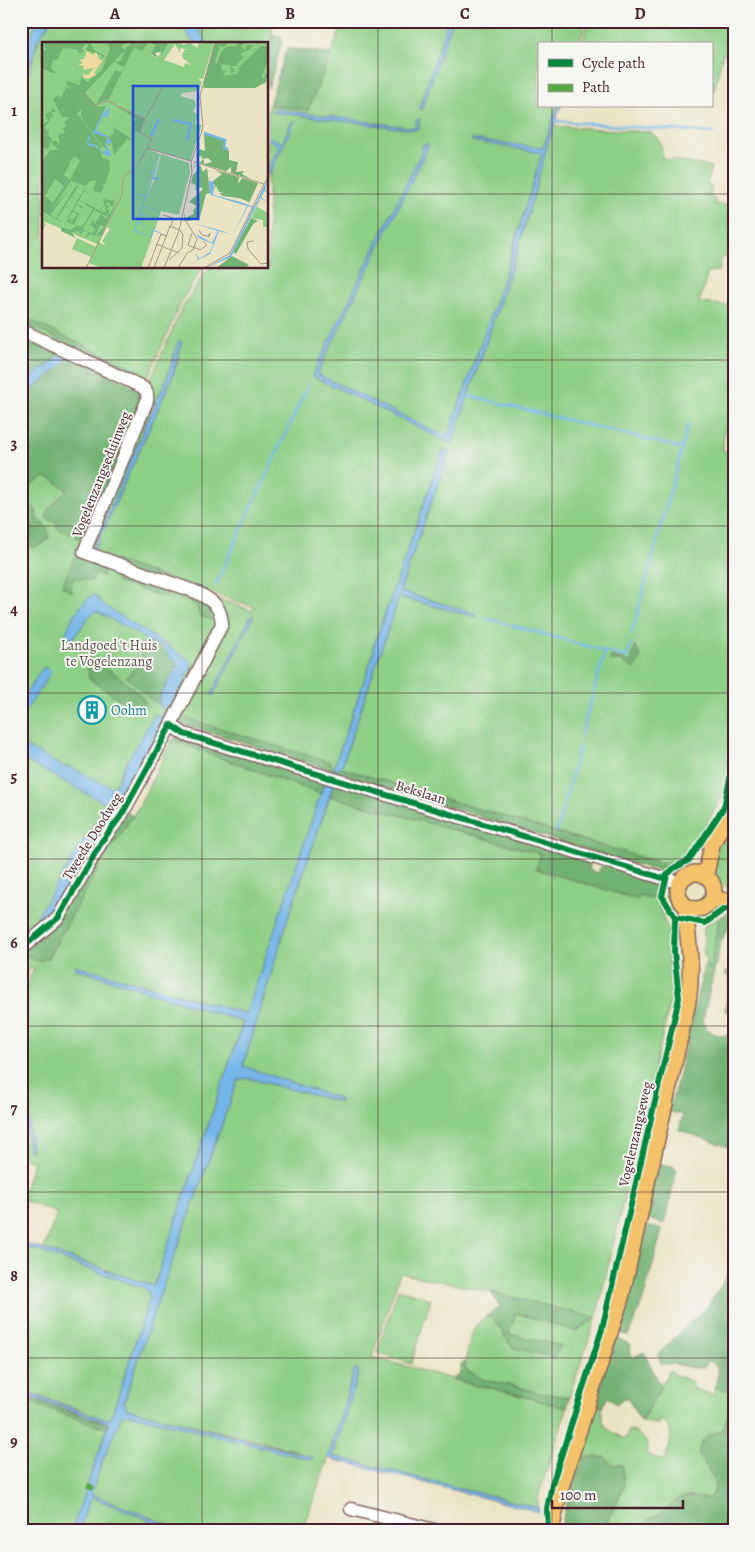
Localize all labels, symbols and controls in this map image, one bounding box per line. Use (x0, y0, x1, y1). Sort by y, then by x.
text: A (109, 3, 121, 25)
text: B (285, 3, 295, 25)
text: C (460, 3, 470, 25)
text: D (634, 3, 646, 25)
inset map (42, 42, 269, 269)
legend (538, 42, 712, 108)
text: Cycle path (582, 53, 645, 73)
text: Path (582, 77, 610, 97)
text: 1 (11, 100, 17, 122)
text: 2 (10, 267, 18, 289)
street label: Vogelenzangseduinweg (67, 409, 135, 541)
text: 3 (11, 433, 18, 455)
text: 4 (10, 599, 18, 621)
park label: Landgoed 't Huis te Vogelenzang (61, 636, 157, 671)
building icon: Oohm (77, 695, 107, 725)
place label: Oohm (111, 701, 147, 720)
text: 5 (11, 766, 18, 788)
street label: Bekslaan (394, 776, 448, 809)
street label: Tweede Doodweg (58, 789, 127, 884)
text: 6 (10, 932, 18, 954)
street label: Vogelenzangseweg (614, 1080, 657, 1190)
text: 7 (11, 1098, 18, 1120)
text: 8 (10, 1265, 18, 1287)
text: 9 (10, 1431, 18, 1453)
scale bar (552, 1477, 684, 1509)
text: 100 m (560, 1485, 597, 1505)

